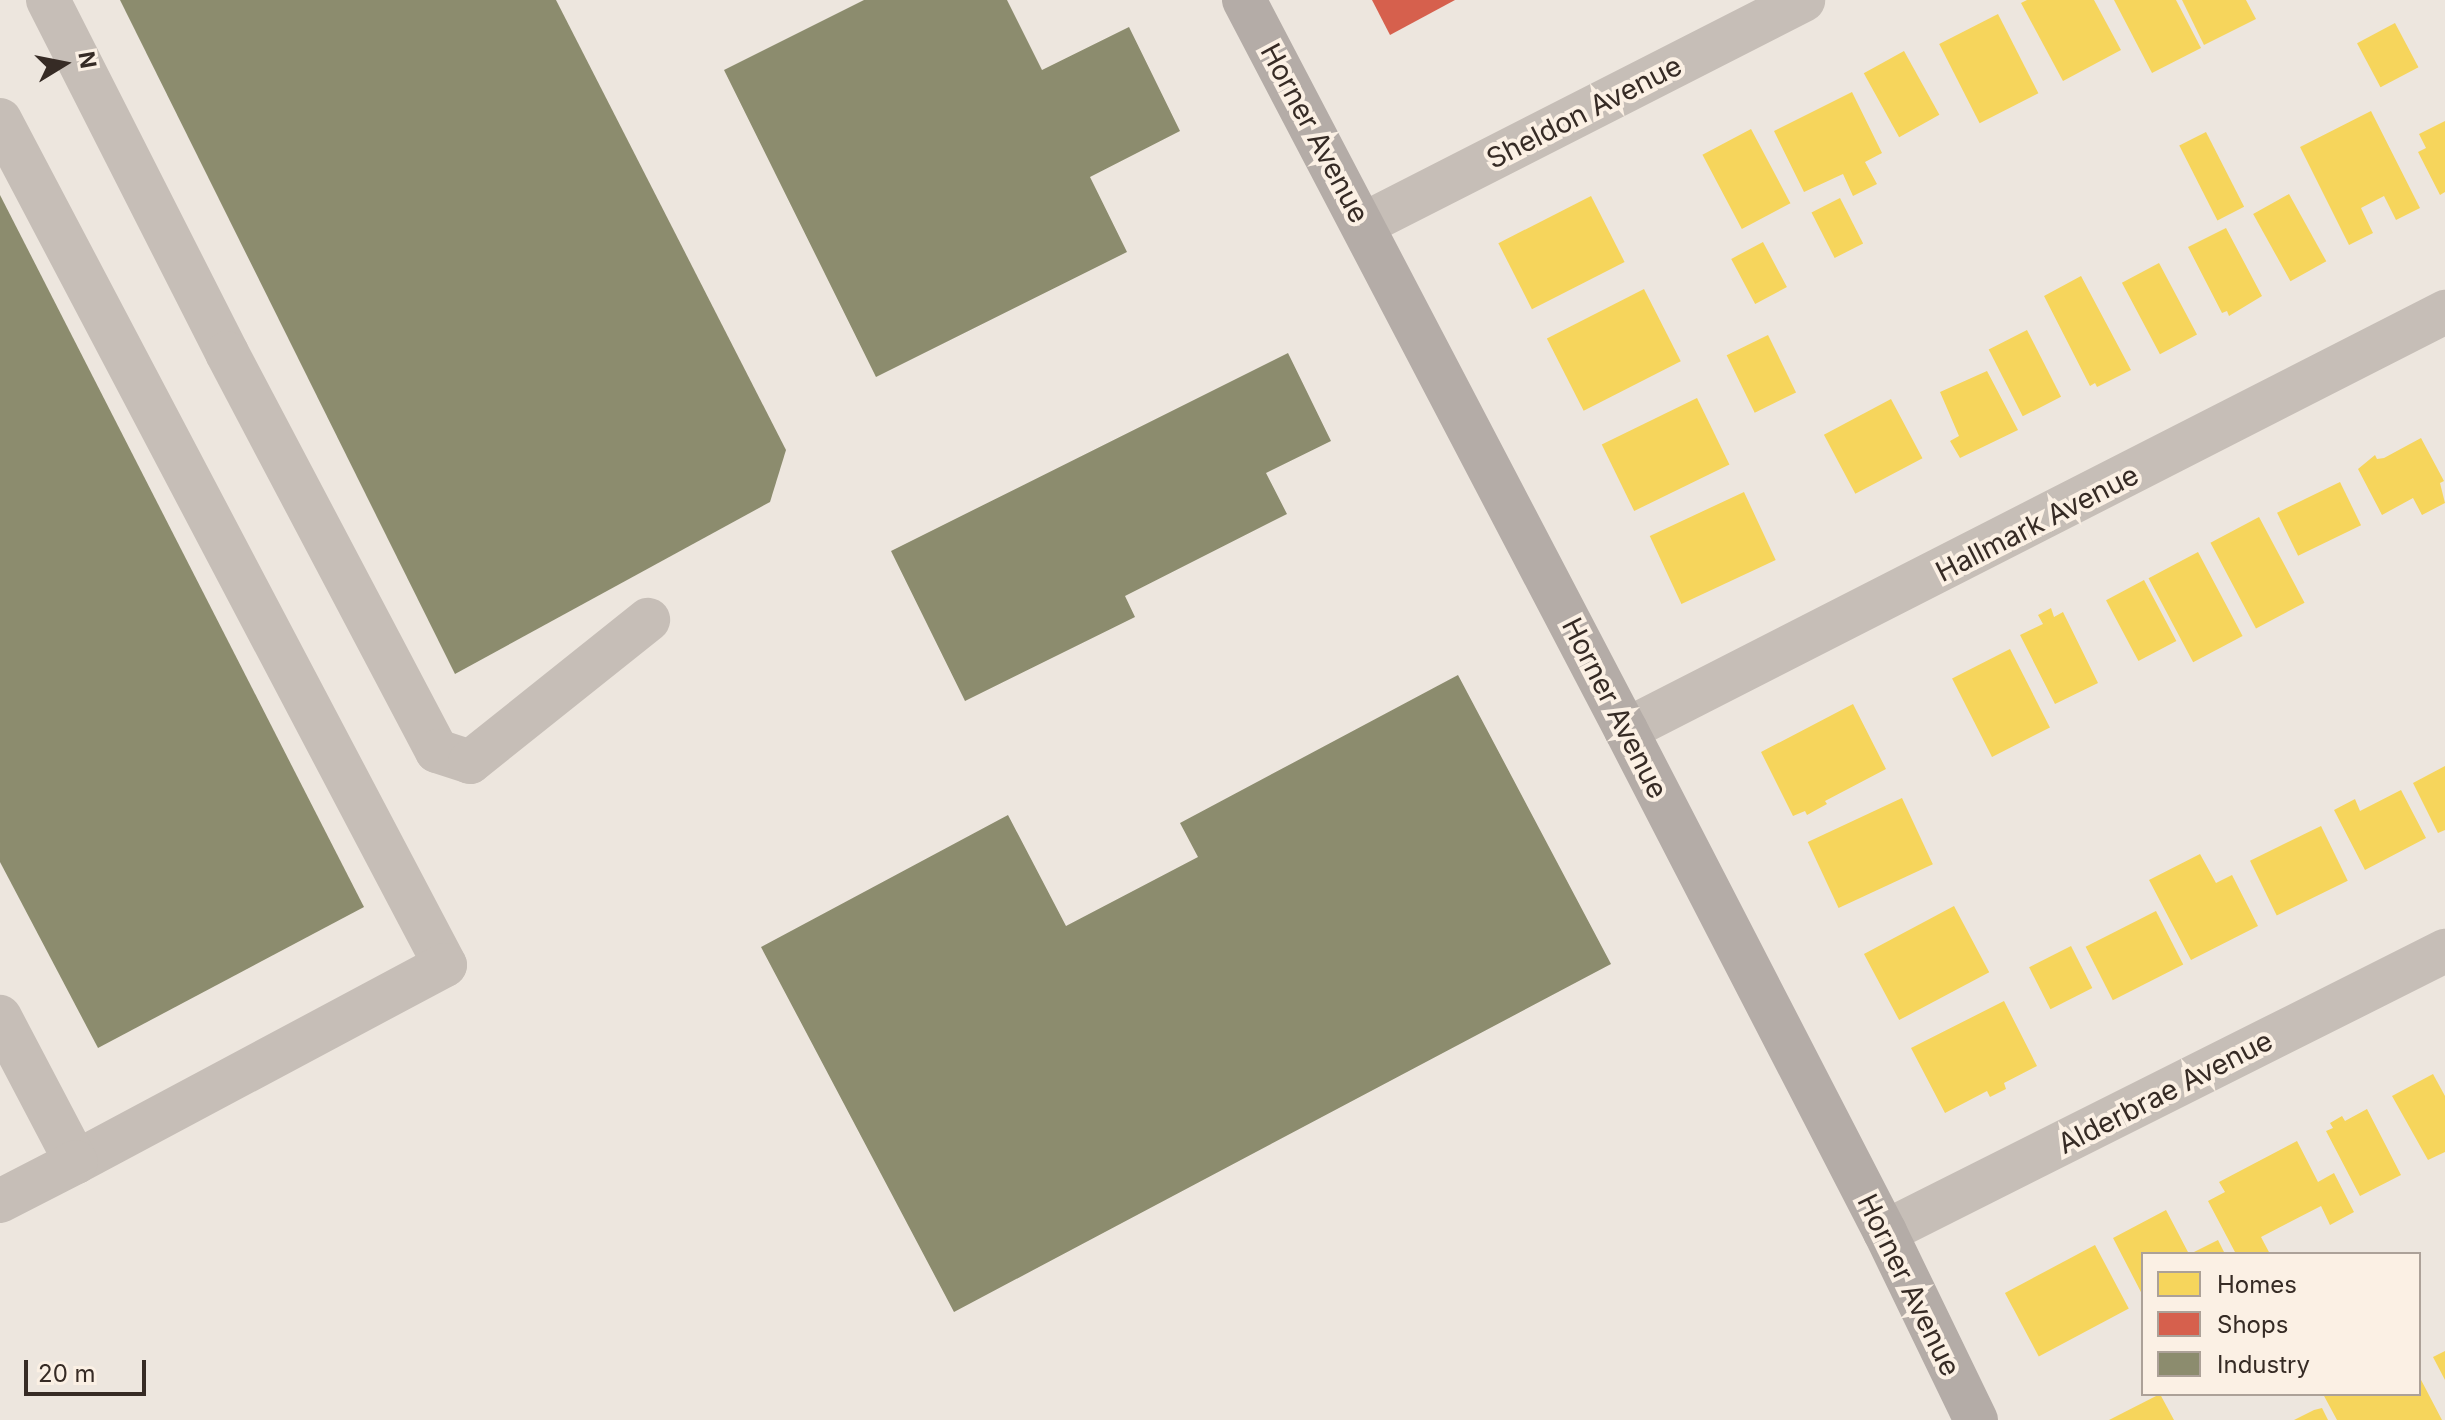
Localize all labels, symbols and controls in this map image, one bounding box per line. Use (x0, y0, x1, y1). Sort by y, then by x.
north arrow (24, 24, 104, 104)
street label: Horner Avenue (1254, 38, 1376, 228)
street label: Sheldon Avenue (1481, 48, 1687, 176)
text: N (73, 49, 102, 70)
street label: Hallmark Avenue (1930, 457, 2144, 589)
street label: Horner Avenue (1555, 612, 1675, 804)
street label: Alderbrae Avenue (2052, 1023, 2278, 1161)
street label: Horner Avenue (1850, 1189, 1968, 1381)
legend (2141, 1252, 2421, 1396)
text: Homes (2217, 1270, 2297, 1299)
text: Shops (2217, 1310, 2288, 1339)
scale bar (28, 1344, 150, 1394)
text: Industry (2217, 1350, 2310, 1379)
text: 20 m (38, 1359, 96, 1388)

